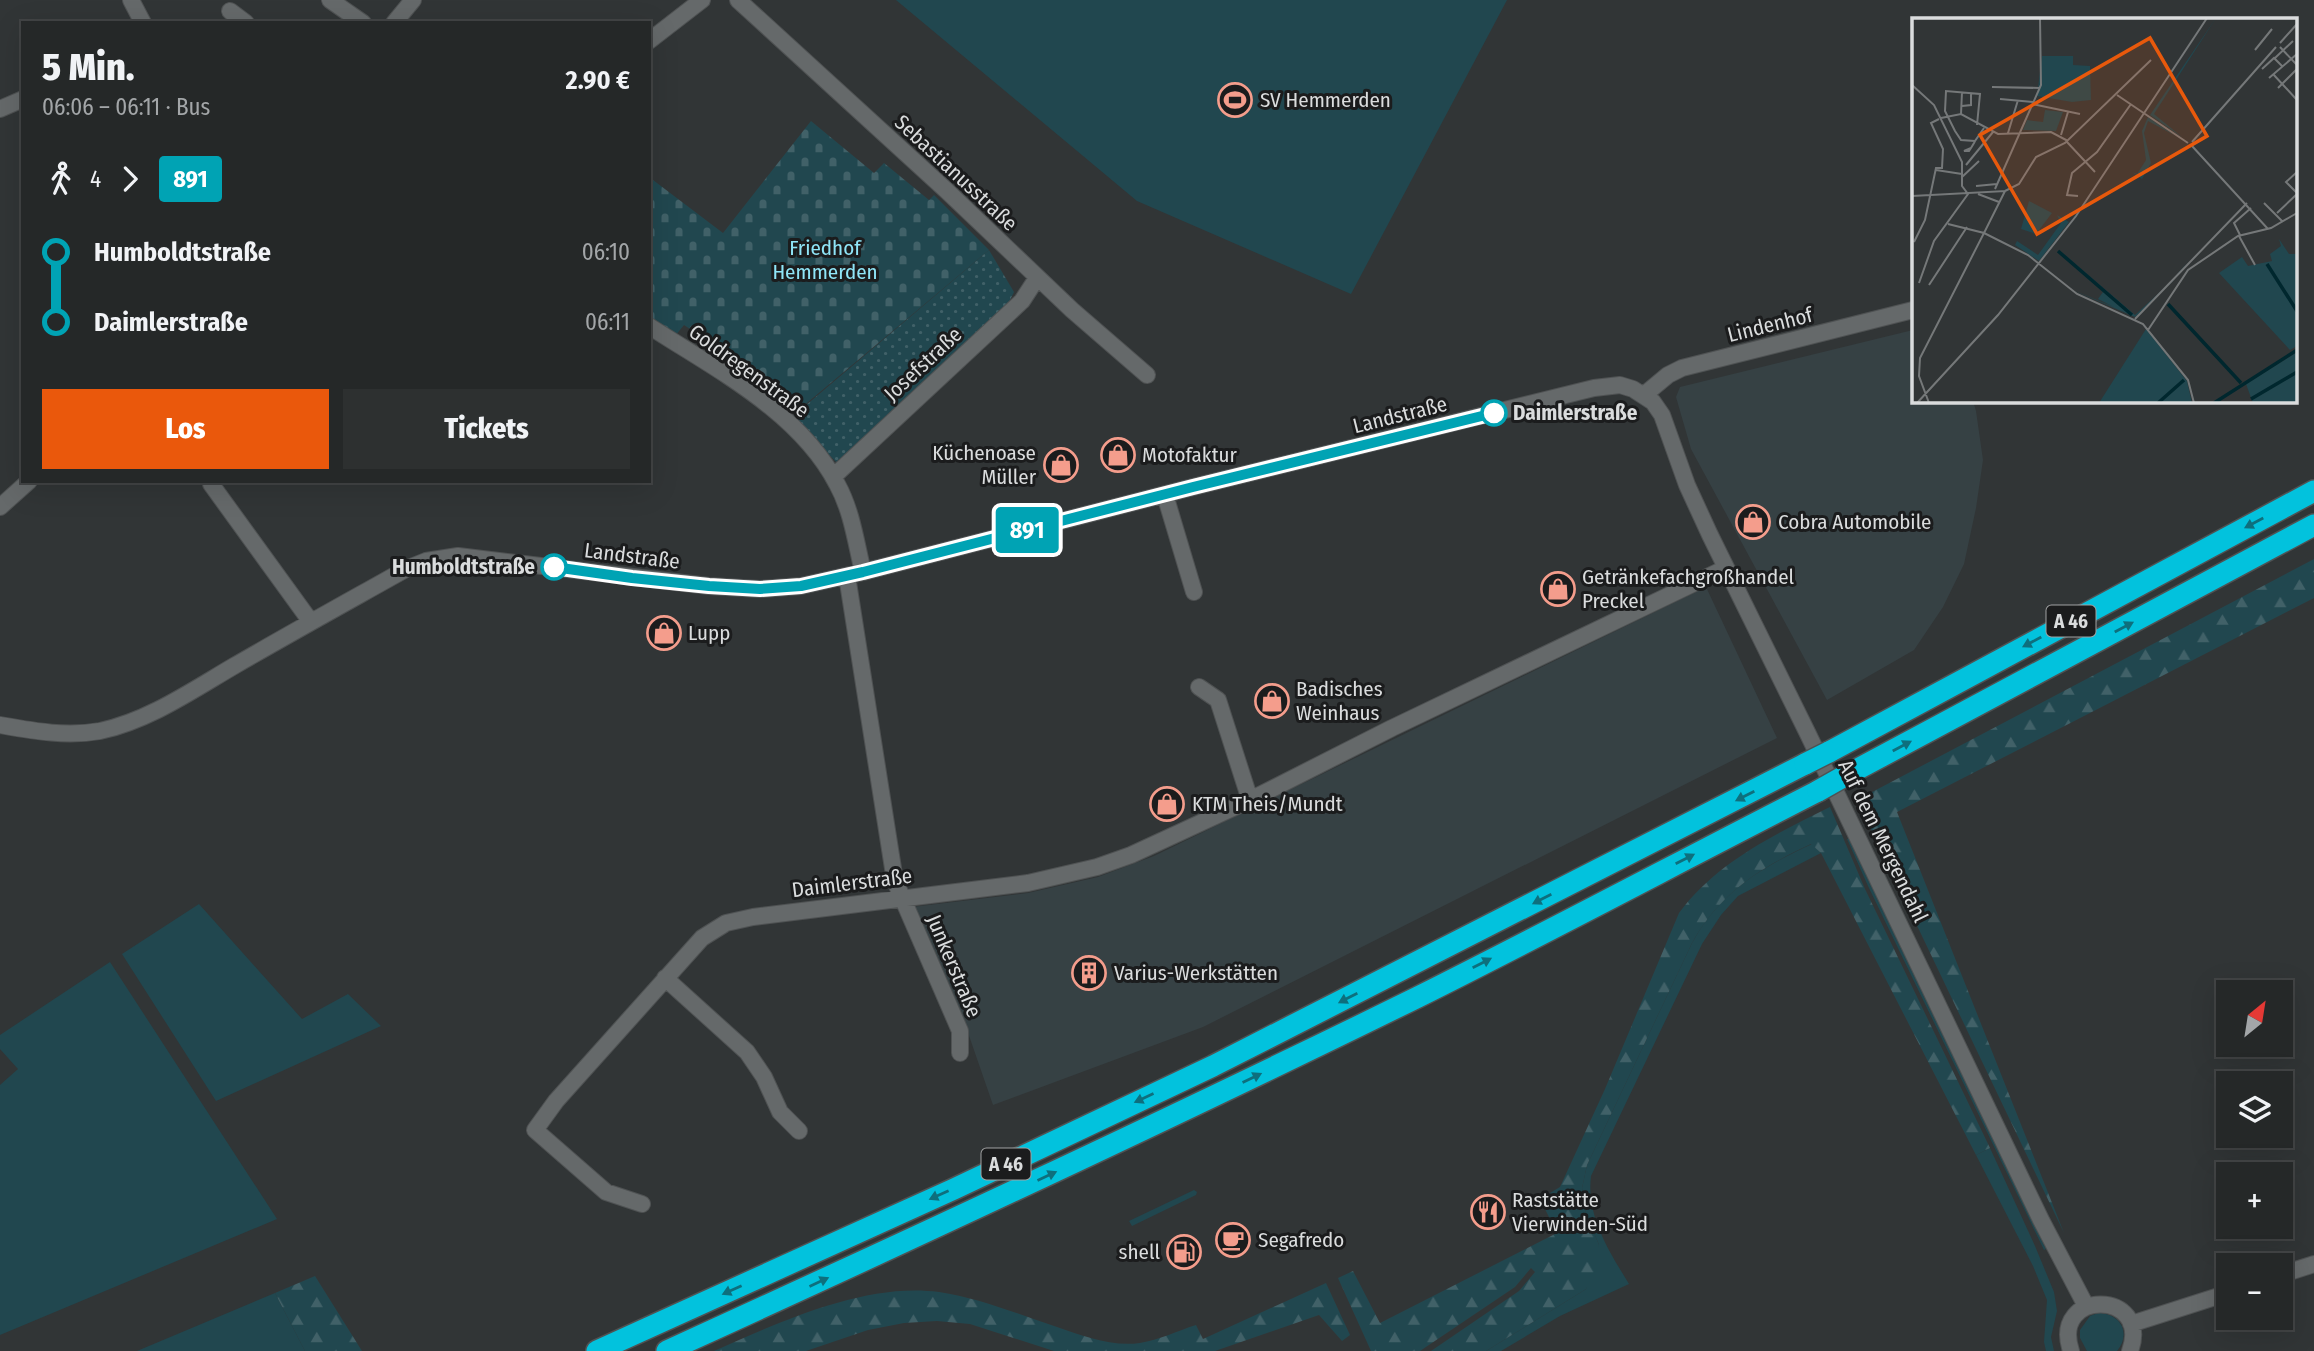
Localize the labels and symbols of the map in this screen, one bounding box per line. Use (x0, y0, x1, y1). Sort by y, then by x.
inset map (1912, 18, 2296, 402)
sports icon: SV Hemmerden (1216, 81, 1254, 119)
place label: SV Hemmerden (1260, 87, 1391, 113)
street label: Sebastianusstraße (889, 109, 1023, 237)
park label: Friedhof Hemmerden (772, 235, 878, 285)
street label: Lindenhof (1725, 301, 1817, 348)
street label: Goldregenstraße (684, 319, 814, 423)
street label: Josefstraße (879, 321, 967, 407)
street label: Landstraße (1350, 391, 1450, 439)
marker: Daimlerstraße (1481, 400, 1507, 426)
place label: Daimlerstraße (1513, 400, 1638, 426)
shop icon: Motofaktur (1099, 436, 1137, 474)
place label: Küchenoase Müller (932, 440, 1037, 490)
place label: Motofaktur (1142, 442, 1237, 468)
shop icon: Küchenoase Müller (1042, 446, 1080, 484)
shop icon: Cobra Automobile (1734, 503, 1772, 541)
line badge: 891 (987, 507, 1067, 553)
place label: Cobra Automobile (1778, 509, 1931, 535)
one-way arrow (2244, 517, 2264, 529)
street label: Landstraße (583, 537, 681, 575)
place label: Humboldtstraße (392, 554, 535, 580)
marker: Humboldtstraße (541, 554, 567, 580)
place label: Getränkefachgroßhandel Preckel (1582, 564, 1795, 614)
shop icon: Getränkefachgroßhandel Preckel (1539, 570, 1577, 608)
road number: A 46 (2046, 606, 2096, 636)
shop icon: Lupp (645, 614, 683, 652)
place label: Lupp (688, 620, 730, 646)
one-way arrow (2114, 621, 2133, 633)
one-way arrow (2022, 636, 2042, 648)
place label: Badisches Weinhaus (1296, 676, 1383, 726)
shop icon: Badisches Weinhaus (1253, 682, 1291, 720)
one-way arrow (1892, 740, 1911, 752)
street label: Auf dem Mergendahl (1832, 755, 1934, 927)
shop icon: KTM Theis/Mundt (1148, 785, 1186, 823)
one-way arrow (1735, 790, 1755, 801)
place label: KTM Theis/Mundt (1192, 791, 1343, 817)
one-way arrow (1675, 854, 1695, 865)
street label: Daimlerstraße (790, 863, 914, 903)
one-way arrow (1532, 894, 1552, 905)
street label: Junkerstraße (921, 911, 987, 1021)
building icon: Varius-Werkstätten (1070, 954, 1108, 992)
one-way arrow (1473, 958, 1493, 970)
place label: Varius-Werkstätten (1114, 960, 1278, 986)
north arrow (2216, 980, 2292, 1057)
one-way arrow (1338, 991, 1358, 1003)
one-way arrow (1242, 1072, 1262, 1083)
one-way arrow (1134, 1093, 1155, 1104)
road number: A 46 (982, 1148, 1030, 1180)
one-way arrow (1037, 1170, 1057, 1181)
place label: Raststätte Vierwinden-Süd (1512, 1187, 1648, 1237)
one-way arrow (929, 1190, 949, 1201)
restaurant icon: Raststätte Vierwinden-Süd (1469, 1193, 1507, 1231)
cafe icon: Segafredo (1214, 1221, 1252, 1259)
place label: Segafredo (1258, 1227, 1344, 1253)
fuel station icon: shell (1165, 1233, 1203, 1271)
place label: shell (1119, 1239, 1160, 1265)
one-way arrow (808, 1276, 829, 1287)
one-way arrow (722, 1284, 742, 1296)

